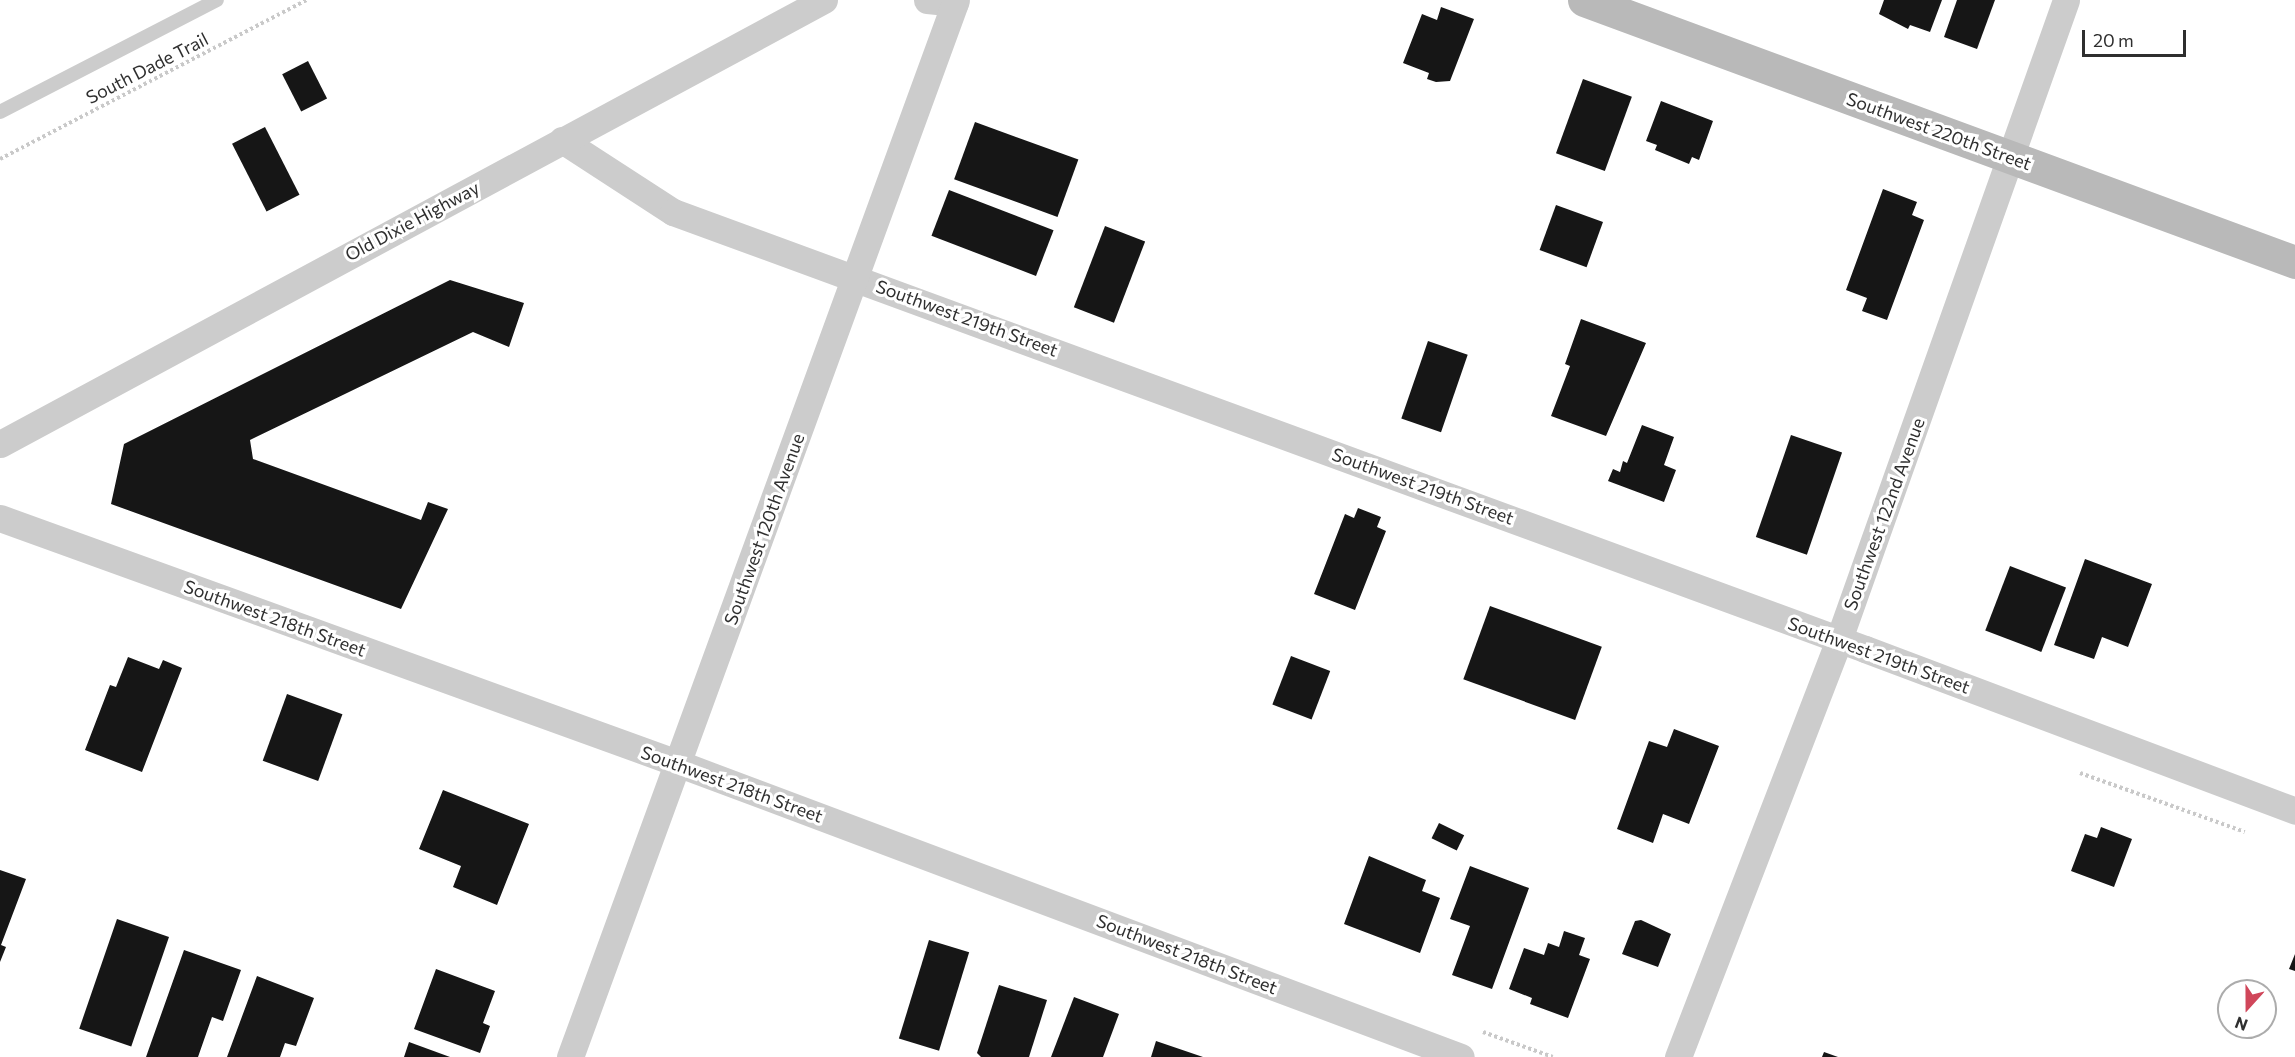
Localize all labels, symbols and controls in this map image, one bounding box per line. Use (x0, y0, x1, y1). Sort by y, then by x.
scale bar (2085, 18, 2188, 56)
street label: South Dade Trail (82, 28, 212, 108)
text: 20 m (2093, 29, 2134, 51)
street label: Southwest 220th Street (1844, 87, 2034, 175)
street label: Old Dixie Highway (341, 177, 483, 265)
street label: Southwest 219th Street (873, 275, 1061, 361)
street label: Southwest 122nd Avenue (1839, 415, 1929, 613)
street label: Southwest 120th Avenue (719, 430, 809, 628)
street label: Southwest 219th Street (1329, 443, 1517, 529)
street label: Southwest 218th Street (181, 575, 369, 661)
street label: Southwest 219th Street (1785, 612, 1973, 698)
street label: Southwest 218th Street (638, 741, 826, 827)
street label: Southwest 218th Street (1093, 910, 1281, 998)
north arrow (2217, 979, 2277, 1039)
text: N (2232, 1013, 2250, 1035)

